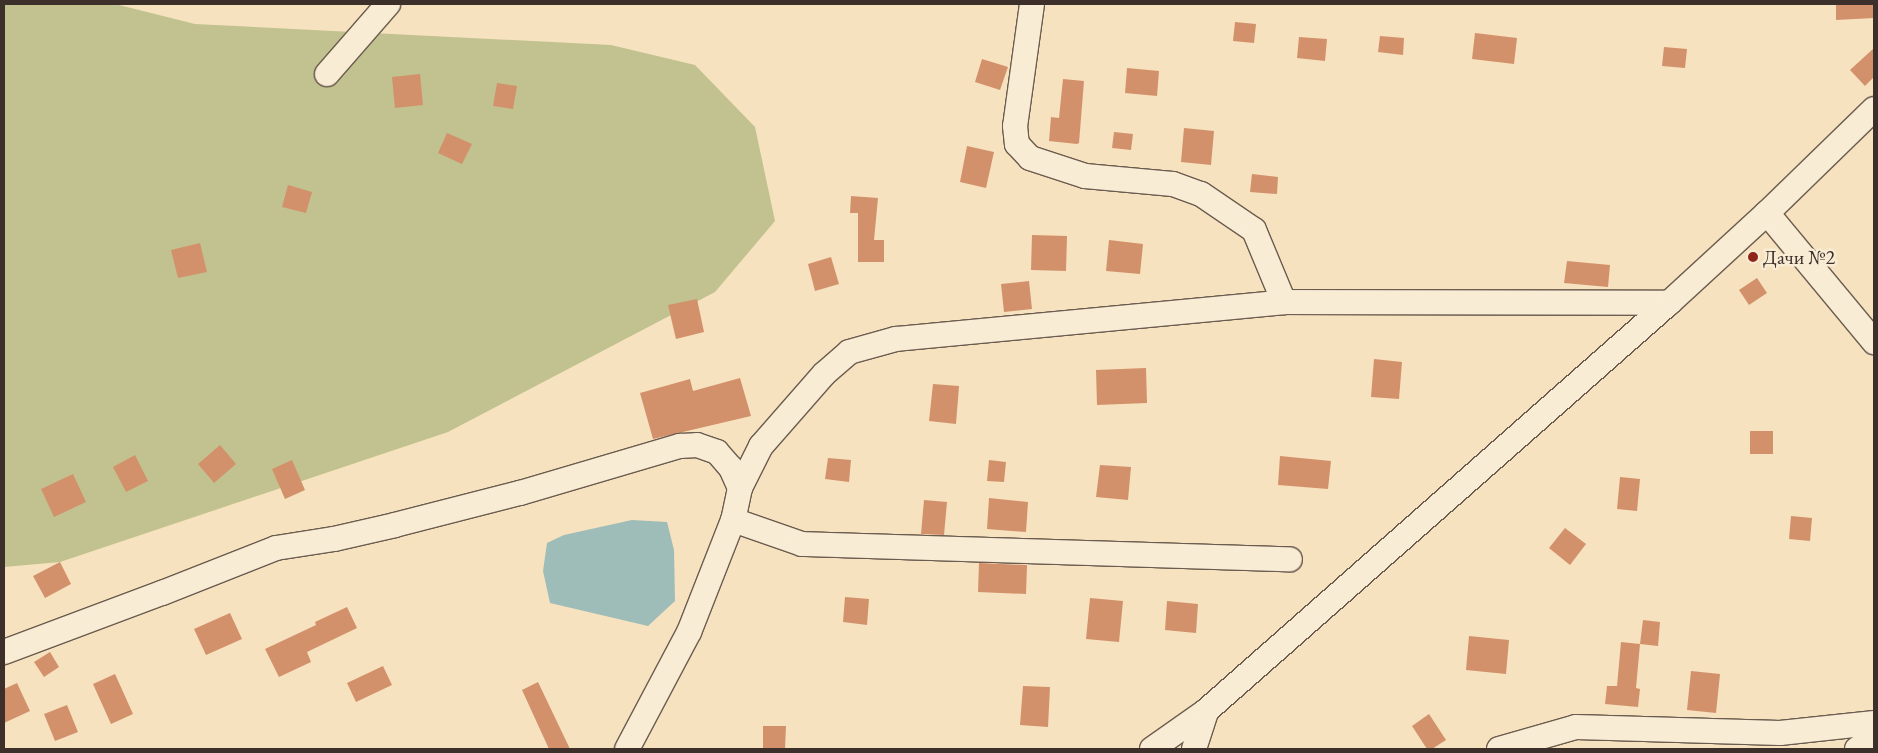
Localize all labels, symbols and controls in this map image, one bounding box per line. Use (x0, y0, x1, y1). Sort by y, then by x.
place label: Дачи №2 (1763, 245, 1835, 269)
marker: Дачи №2 (1747, 251, 1759, 263)

